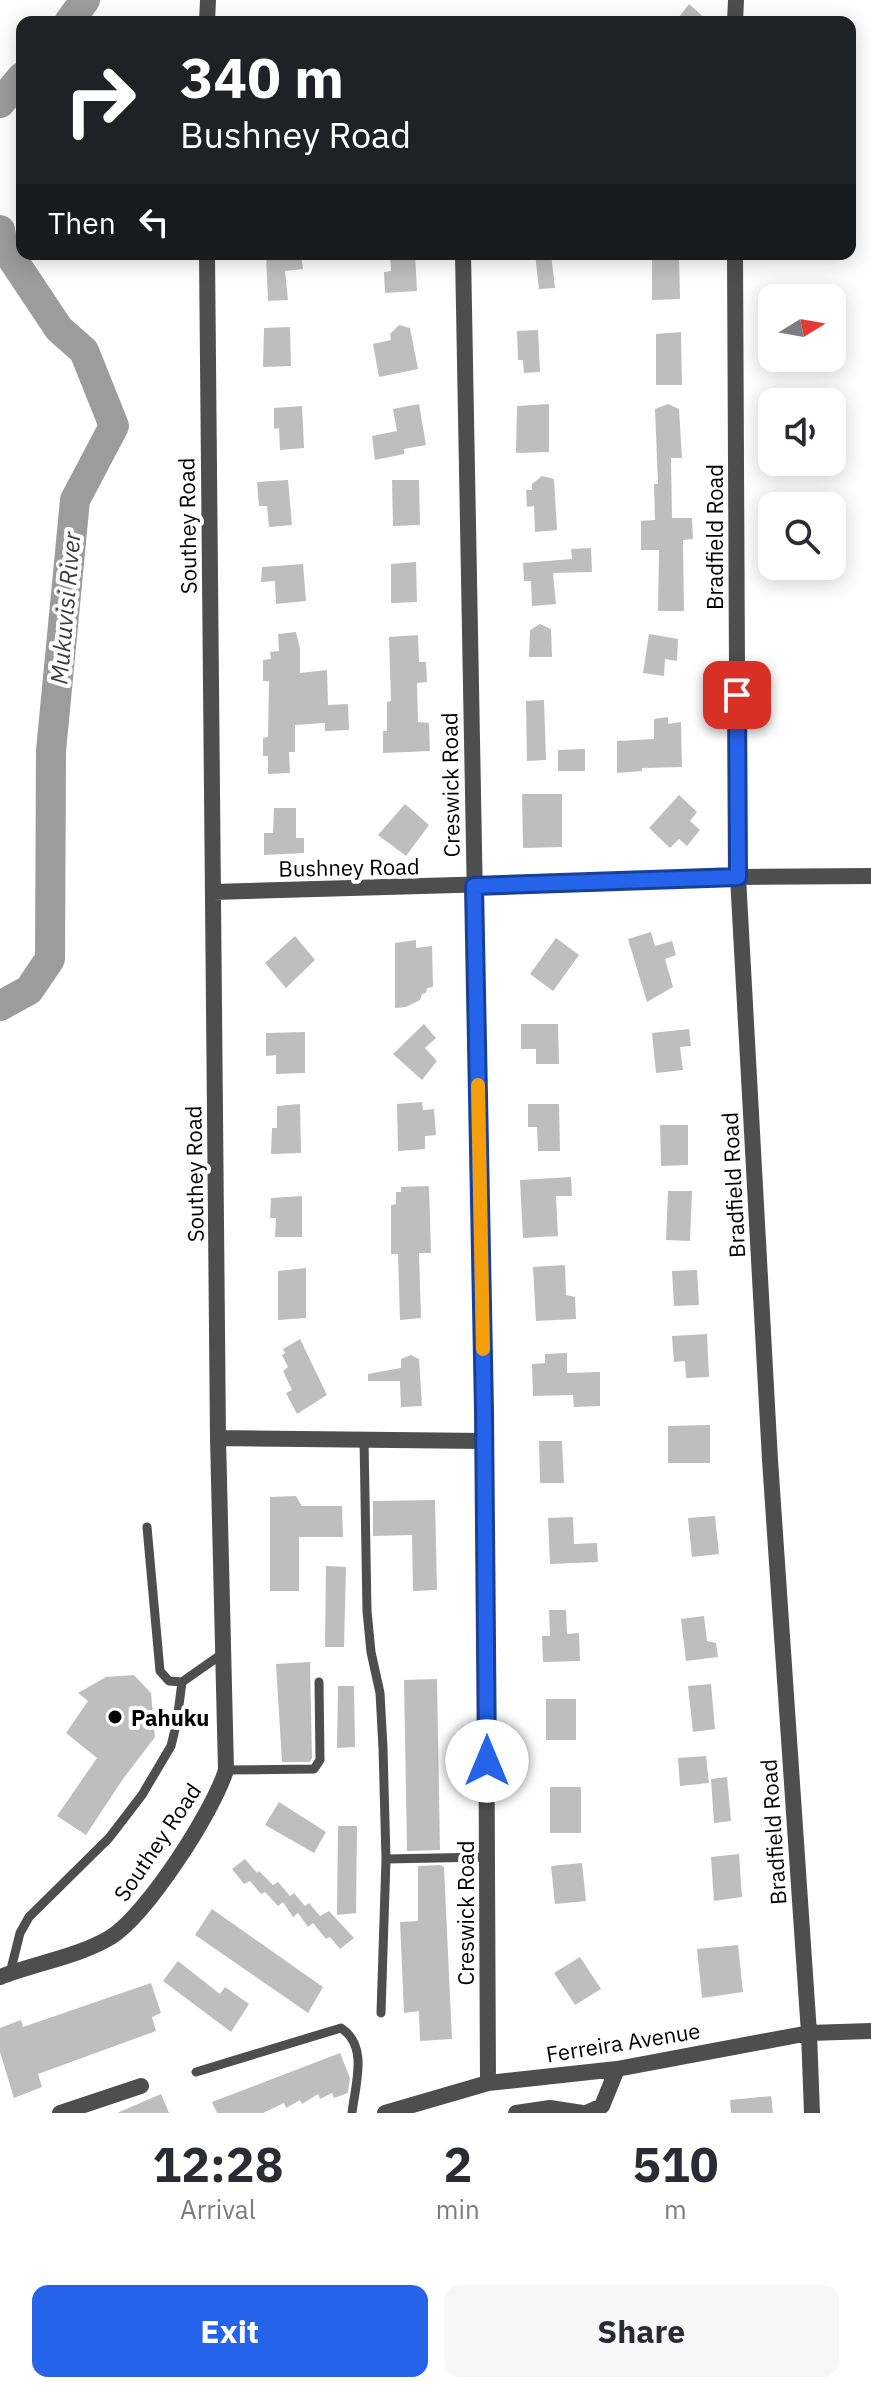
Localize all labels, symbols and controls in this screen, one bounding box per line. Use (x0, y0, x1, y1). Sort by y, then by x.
text: 340 m (180, 41, 344, 113)
icon: right (48, 48, 152, 152)
text: Bushney Road (180, 111, 411, 158)
icon: left (132, 200, 176, 244)
text: Then (48, 203, 116, 242)
north arrow (758, 284, 846, 372)
map controls (758, 284, 846, 580)
button: sound (758, 388, 846, 476)
street label: Southey Road (171, 457, 203, 595)
street label: Bradfield Road (700, 464, 729, 610)
button: search (758, 492, 846, 580)
water label: Mukuvisi River (42, 529, 88, 686)
pin (703, 661, 771, 729)
icon: arrive (715, 673, 759, 717)
street label: Creswick Road (434, 712, 466, 858)
street label: Bushney Road (278, 851, 420, 883)
street label: Southey Road (178, 1105, 210, 1243)
street label: Bradfield Road (715, 1111, 751, 1259)
place label: Pahuku (131, 1703, 209, 1732)
marker: Pahuku (106, 1708, 124, 1726)
position arrow (445, 1719, 529, 1803)
street label: Bradfield Road (753, 1758, 793, 1906)
street label: Southey Road (107, 1777, 207, 1907)
street label: Creswick Road (451, 1840, 480, 1986)
street label: Ferreira Avenue (544, 2015, 702, 2069)
text: 12:28 (152, 2133, 283, 2195)
text: 2 (443, 2133, 472, 2195)
text: 510 (632, 2133, 719, 2195)
text: Arrival (180, 2192, 256, 2226)
text: min (436, 2192, 480, 2226)
text: m (664, 2192, 687, 2226)
button: Exit (32, 2285, 428, 2377)
button: Share (444, 2285, 839, 2377)

